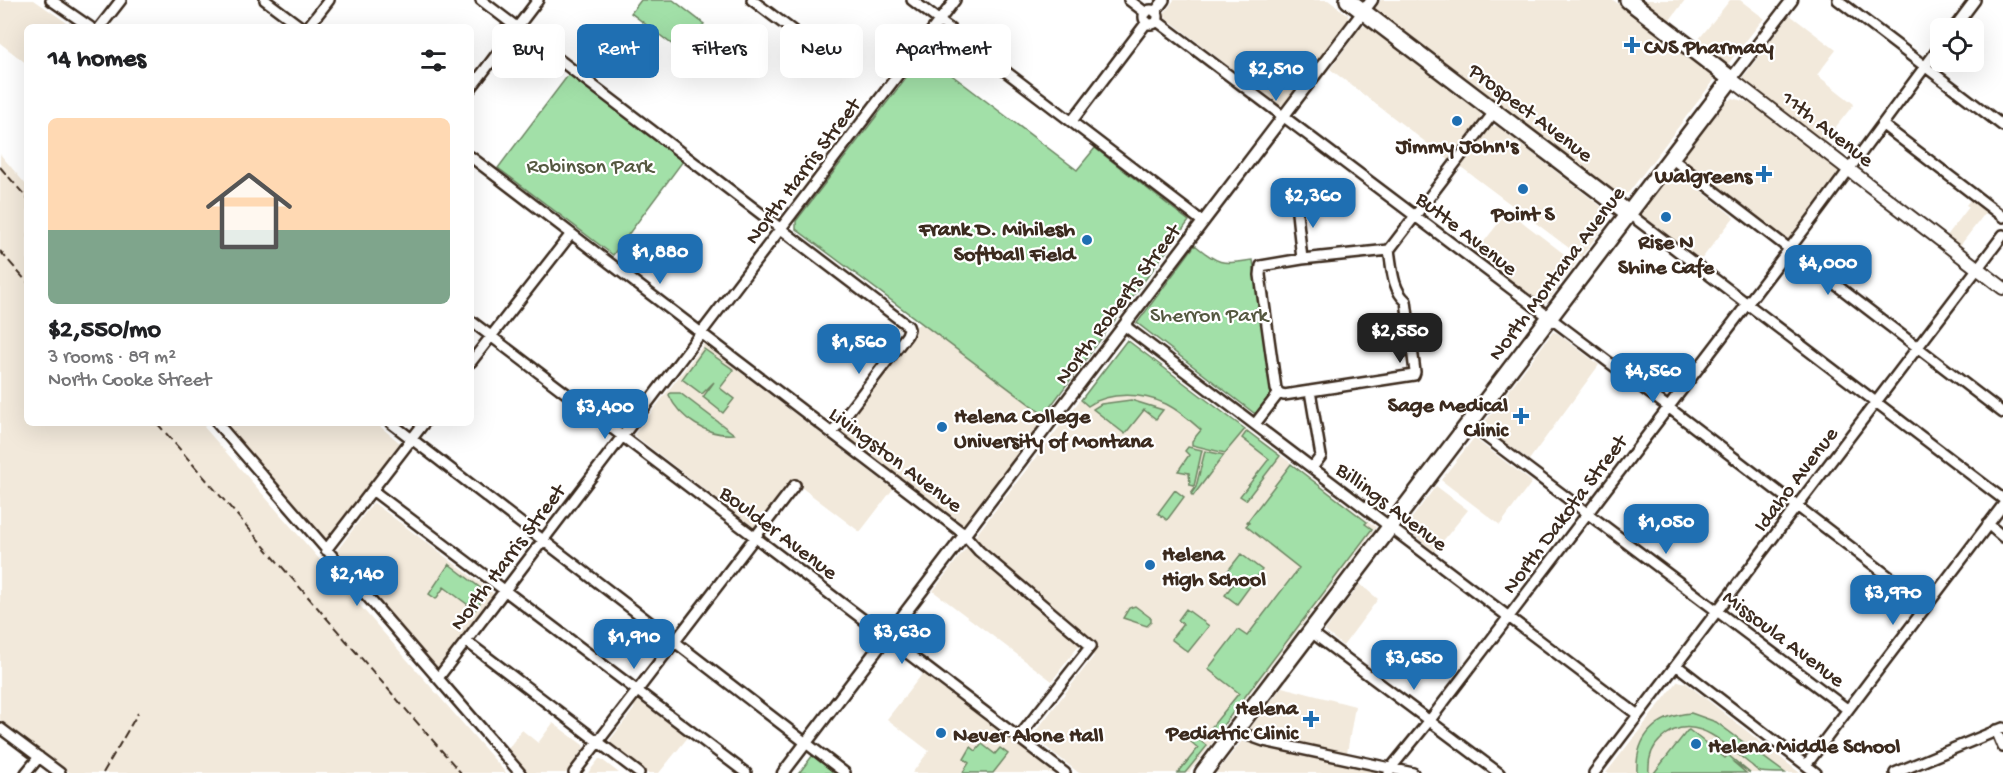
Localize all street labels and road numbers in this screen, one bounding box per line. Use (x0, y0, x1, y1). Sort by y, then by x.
street label: Prospect Avenue (1461, 58, 1598, 170)
street label: 11th Avenue (1774, 85, 1878, 175)
street label: North Harris Street (741, 92, 869, 251)
street label: North Montana Avenue (1484, 181, 1633, 367)
street label: Butte Avenue (1409, 187, 1522, 283)
street label: North Roberts Street (1050, 218, 1189, 391)
street label: Livingston Avenue (823, 402, 967, 520)
street label: Idaho Avenue (1749, 422, 1846, 538)
street label: North Dakota Street (1498, 429, 1636, 600)
street label: Billings Avenue (1329, 457, 1452, 559)
street label: North Harris Street (446, 478, 574, 637)
street label: Boulder Avenue (713, 481, 842, 587)
street label: Missoula Avenue (1716, 586, 1849, 695)

